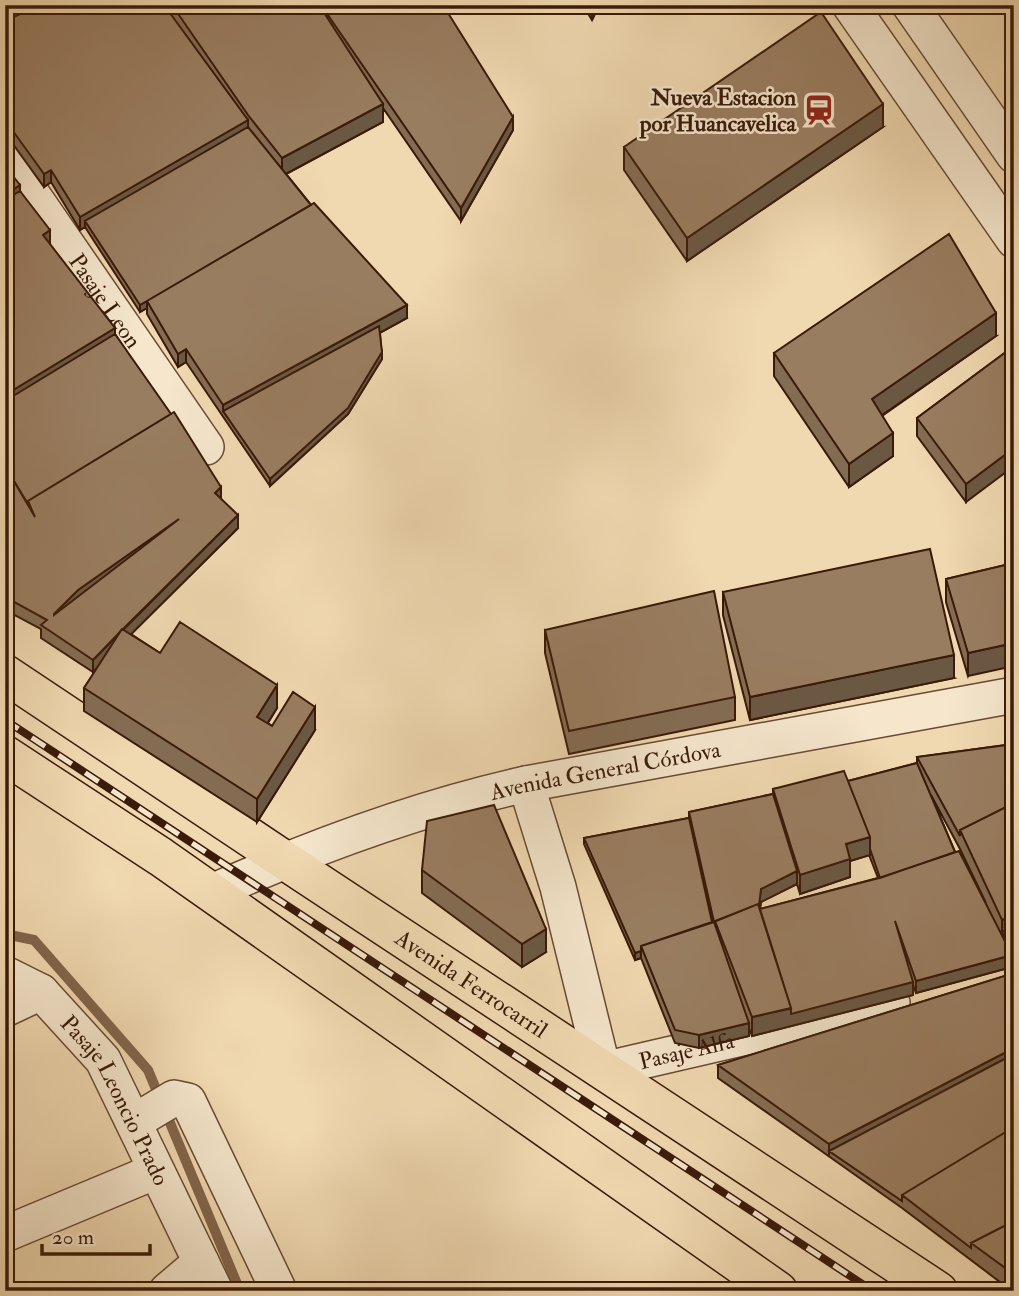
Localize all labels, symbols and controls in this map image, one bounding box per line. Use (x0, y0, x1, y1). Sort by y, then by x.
place label: Nueva Estacion por Huancavelica (639, 83, 798, 139)
station icon: Nueva Estacion por Huancavelica (802, 93, 836, 127)
street label: Pasaje Leon (63, 248, 148, 354)
street label: Avenida General Córdova (486, 734, 723, 807)
street label: Avenida Ferrocarril (389, 922, 553, 1044)
street label: Pasaje Leoncio Prado (54, 1009, 176, 1190)
street label: Pasaje Alfa (636, 1025, 738, 1076)
scale bar (42, 1212, 150, 1256)
text: 20 m (52, 1224, 94, 1251)

